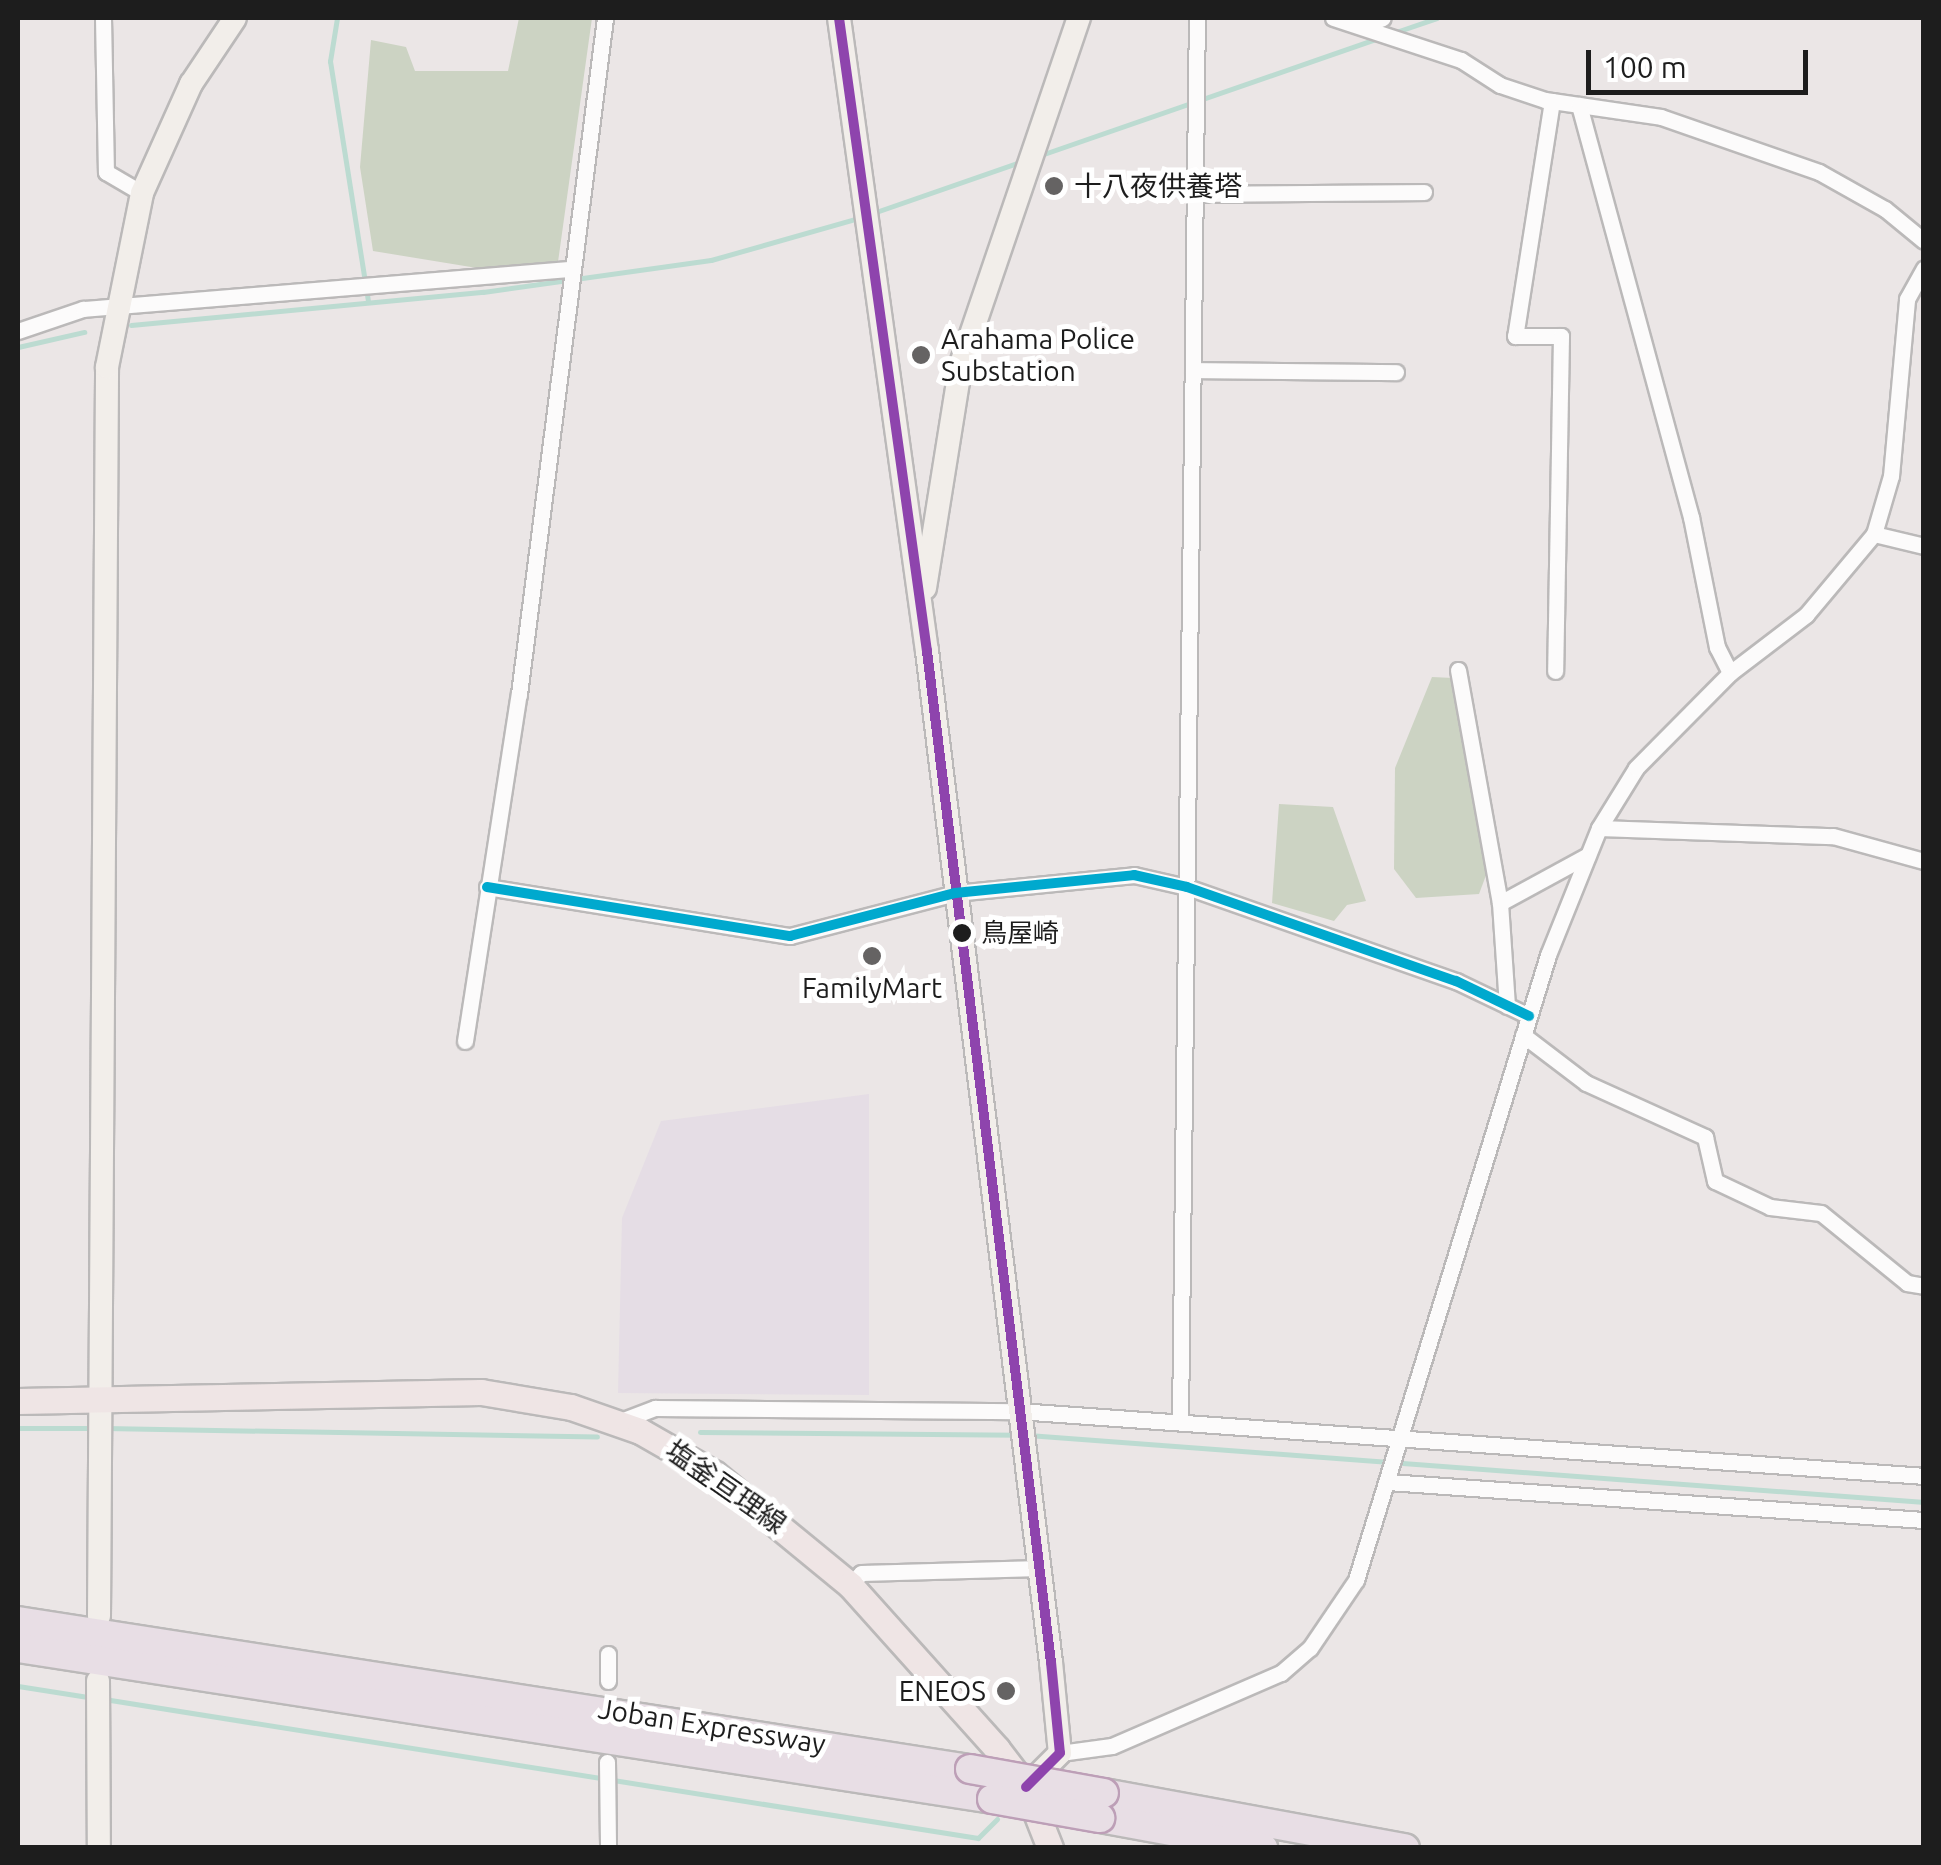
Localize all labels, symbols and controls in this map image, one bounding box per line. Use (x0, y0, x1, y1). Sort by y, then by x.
scale bar (1591, 30, 1814, 92)
text: 100 m (1603, 50, 1687, 84)
place label: 十八夜供養塔 (1074, 169, 1242, 203)
marker: 十八夜供養塔 (1043, 175, 1065, 197)
place label: Arahama Police Substation (941, 322, 1135, 388)
marker: Arahama Police Substation (910, 344, 932, 366)
place label: 鳥屋崎 (981, 917, 1059, 949)
marker: 鳥屋崎 (952, 923, 972, 943)
marker: FamilyMart (861, 945, 883, 967)
place label: FamilyMart (802, 971, 942, 1005)
street label: 塩釜亘理線 (659, 1433, 793, 1541)
place label: ENEOS (899, 1674, 986, 1708)
marker: ENEOS (995, 1680, 1017, 1702)
street label: Joban Expressway (596, 1691, 828, 1761)

